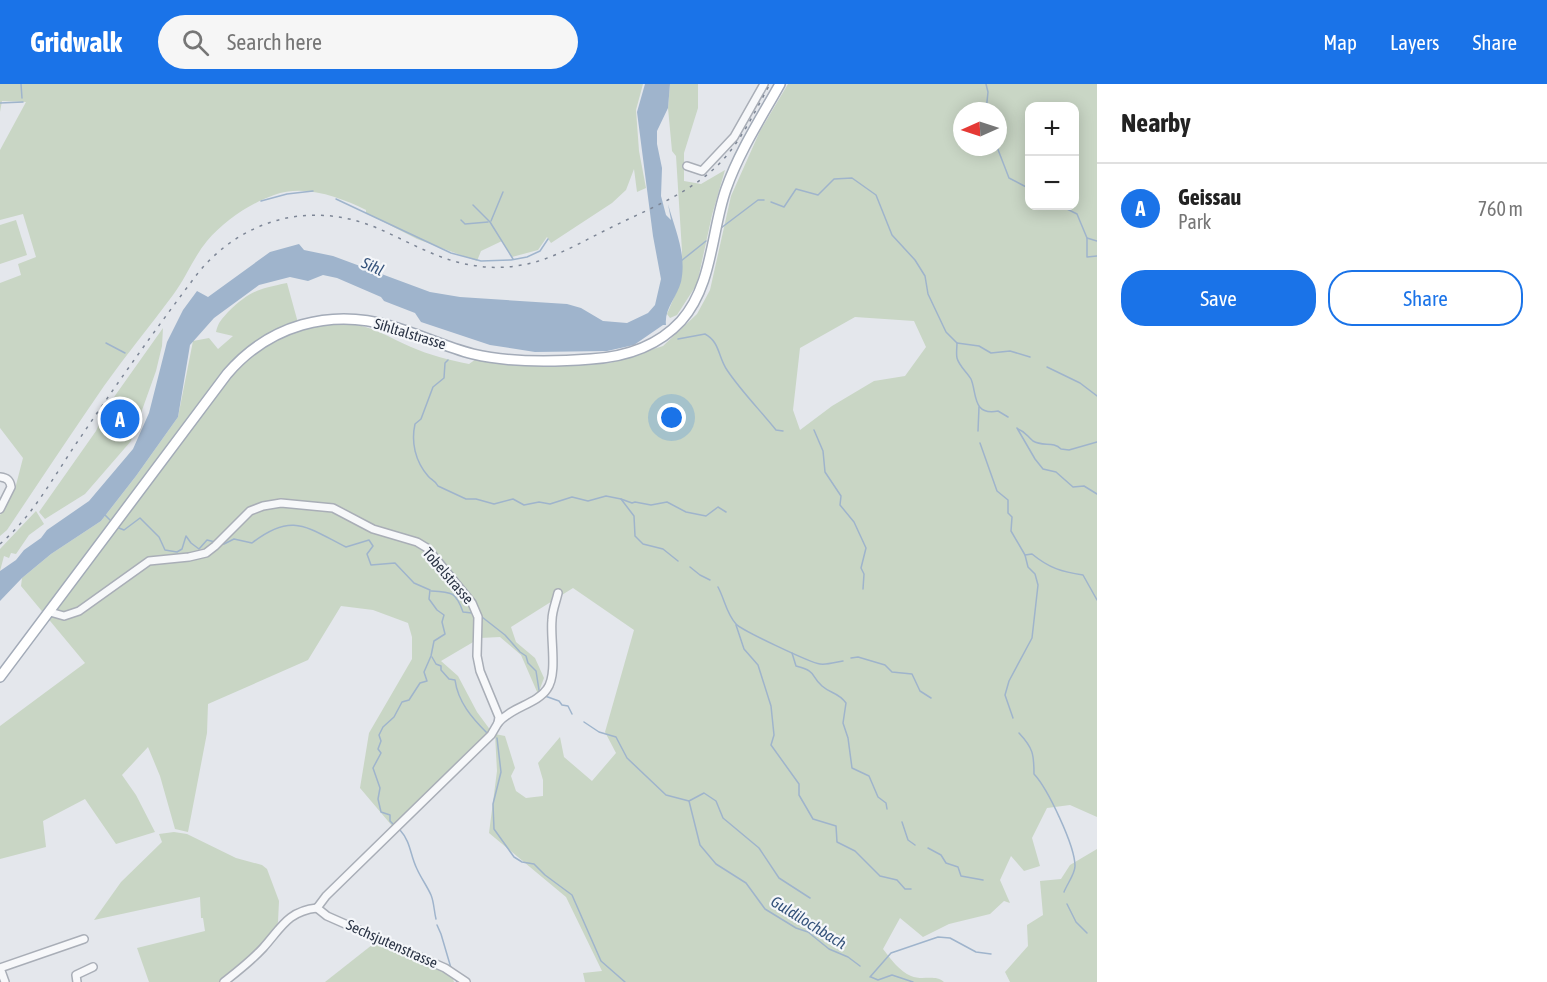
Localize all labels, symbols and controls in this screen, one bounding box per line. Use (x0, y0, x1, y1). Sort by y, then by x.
search box (158, 15, 578, 69)
text: Gridwalk (30, 26, 122, 58)
icon: search (179, 26, 212, 59)
text: Search here (227, 29, 322, 55)
text: Map (1323, 30, 1357, 54)
text: Layers (1390, 30, 1440, 54)
text: Share (1473, 30, 1517, 54)
north arrow (953, 102, 1007, 156)
map controls (1025, 102, 1079, 210)
button: + (1025, 102, 1079, 156)
text: Nearby (1121, 108, 1191, 138)
button: − (1025, 156, 1079, 210)
text: Geissau (1178, 184, 1241, 210)
text: A (1136, 197, 1145, 220)
text: 760 m (1478, 197, 1523, 220)
text: Park (1178, 210, 1211, 233)
water label: Sihl (358, 253, 387, 279)
button: Save (1121, 270, 1316, 326)
button: Share (1328, 270, 1523, 326)
street label: Sihltalstrasse (372, 315, 448, 353)
pin: A (100, 396, 140, 442)
your location (657, 403, 686, 432)
street label: Tobelstrasse (419, 544, 477, 607)
water label: Guldilochbach (768, 892, 850, 952)
street label: Sechsjutenstrasse (344, 916, 441, 971)

